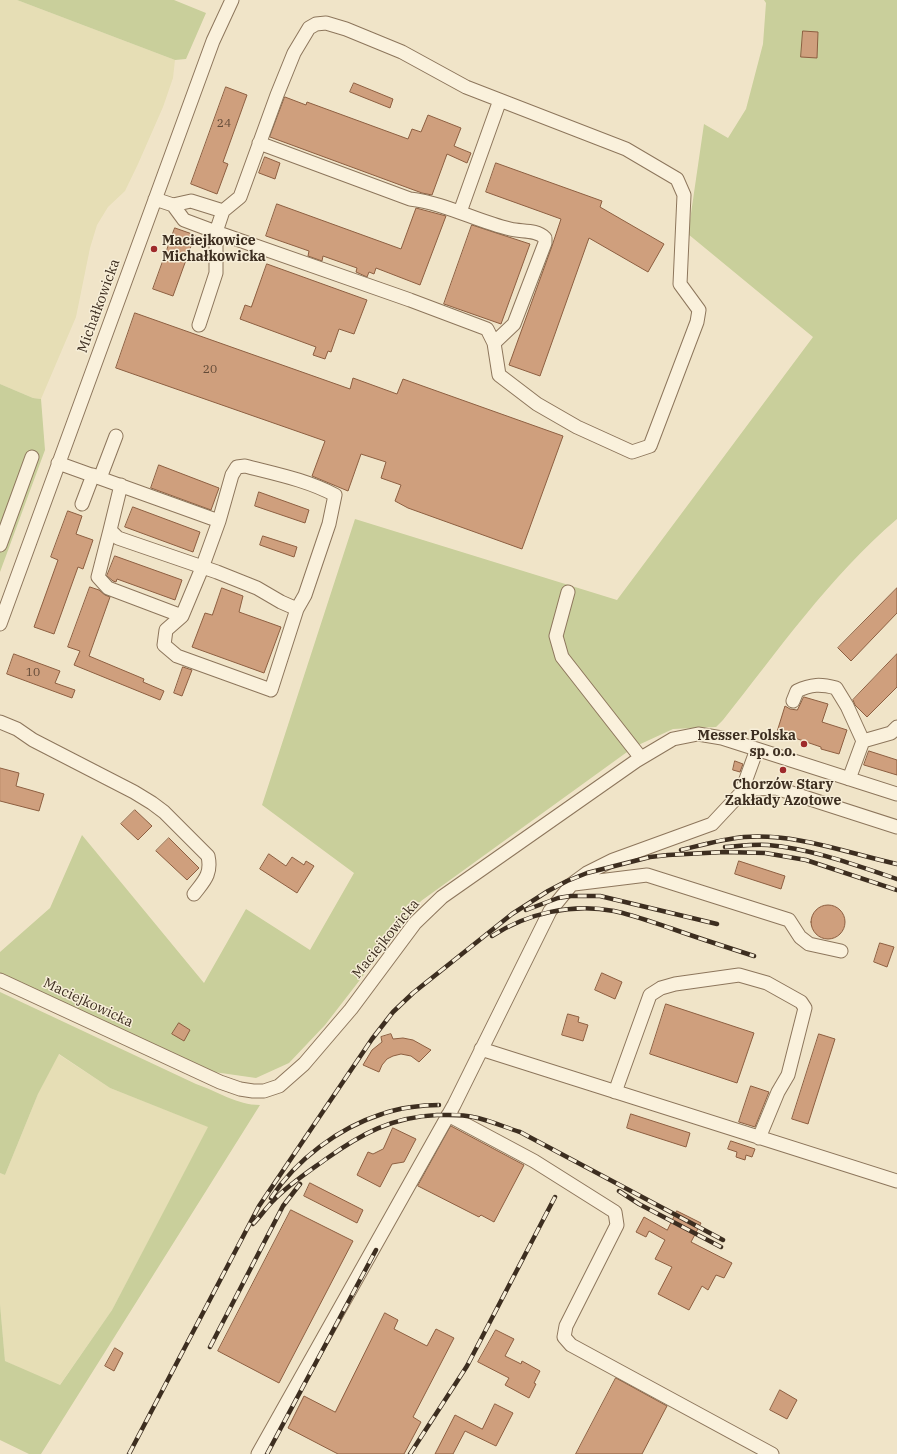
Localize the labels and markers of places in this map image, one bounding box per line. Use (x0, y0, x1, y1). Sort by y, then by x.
place label: Maciejkowice Michałkowicka (162, 233, 266, 266)
marker: Maciejkowice Michałkowicka (149, 244, 159, 254)
place label: Messer Polska sp. o.o. (698, 728, 796, 760)
marker: Messer Polska sp. o.o. (799, 739, 809, 749)
marker: Chorzów Stary Zakłady Azotowe (778, 765, 788, 775)
place label: Chorzów Stary Zakłady Azotowe (725, 777, 841, 810)

